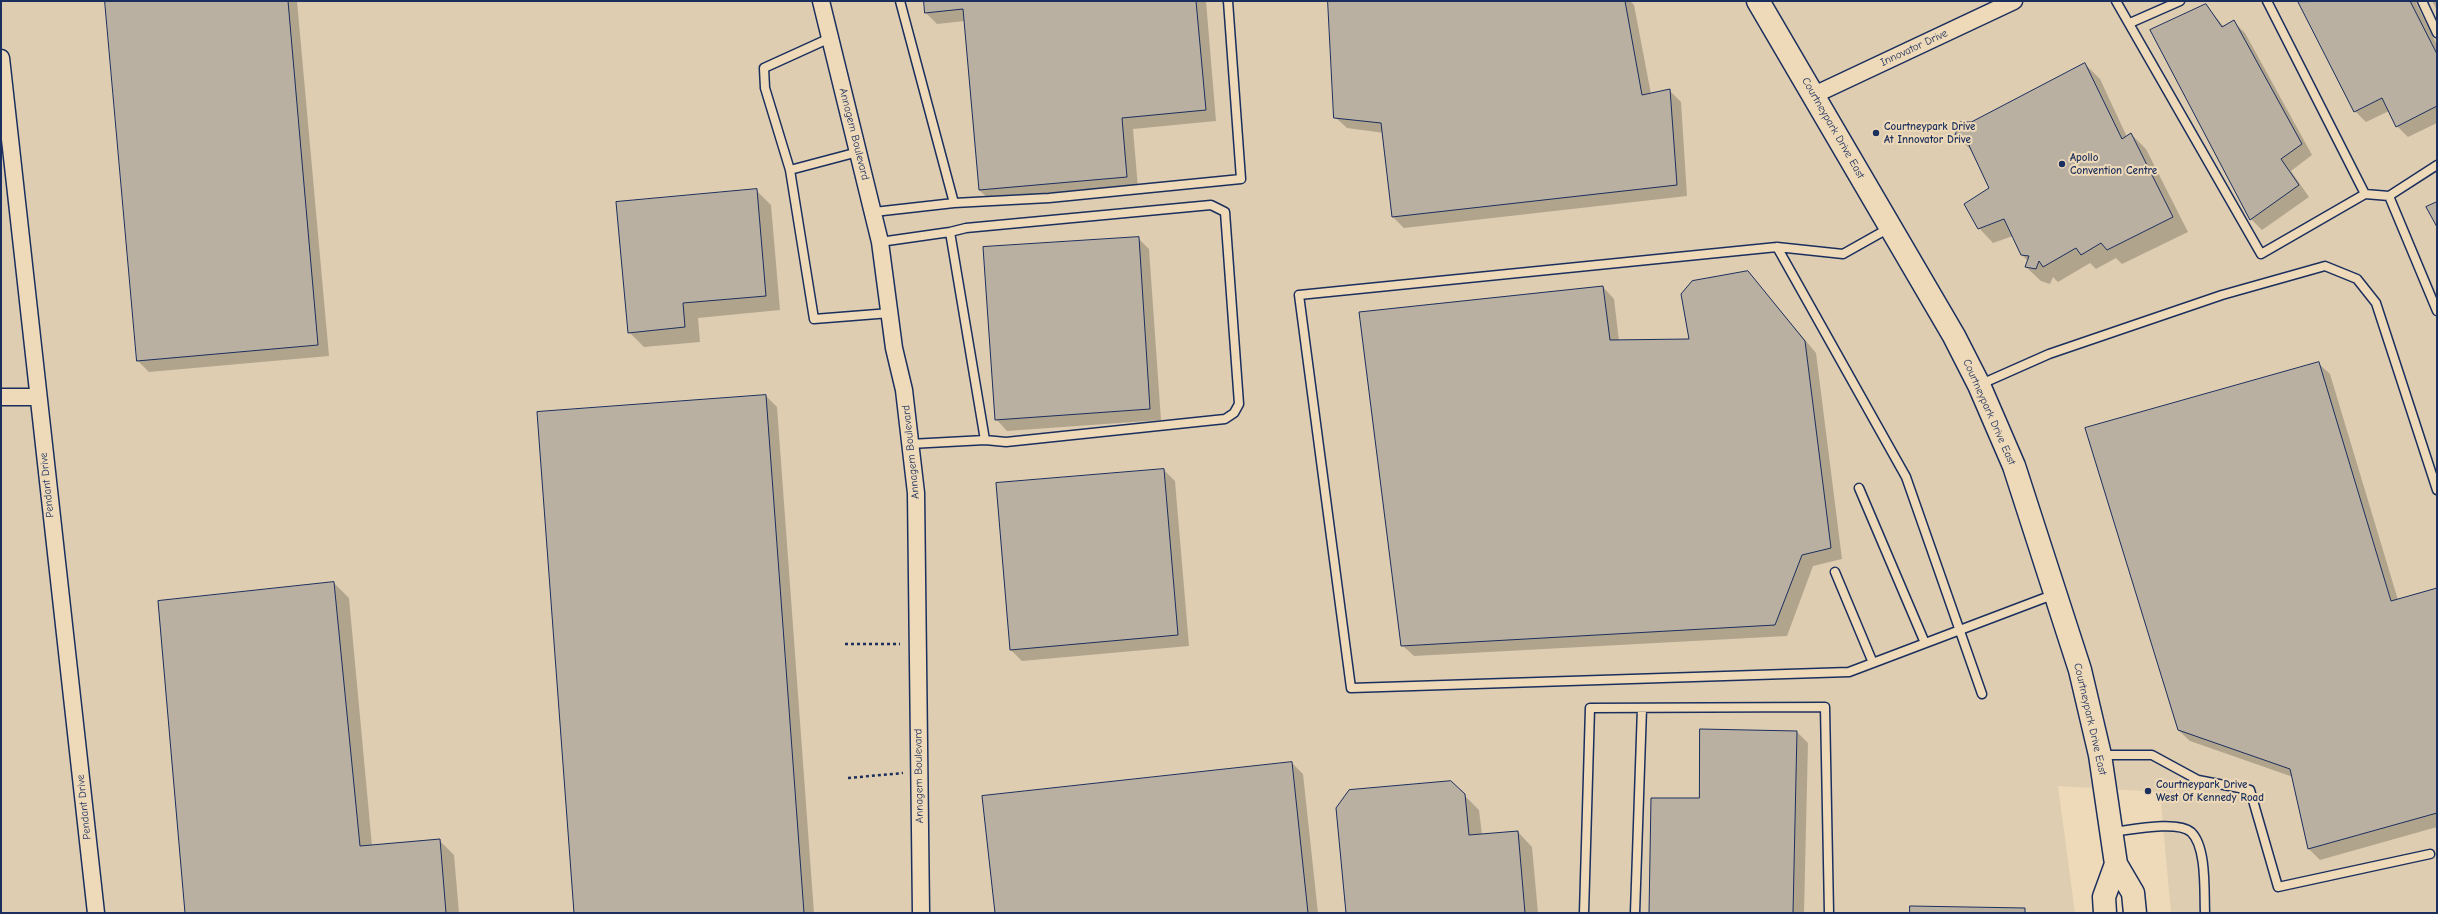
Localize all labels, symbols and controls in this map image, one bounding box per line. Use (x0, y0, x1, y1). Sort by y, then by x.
street label: Innovator Drive (1878, 27, 1950, 69)
street label: Courtneypark Drive East (1799, 75, 1867, 181)
street label: Annagem Boulevard (836, 87, 872, 181)
place label: Courtneypark Drive At Innovator Drive (1884, 120, 1975, 146)
marker: Courtneypark Drive At Innovator Drive (1871, 128, 1881, 138)
place label: Apollo Convention Centre (2070, 151, 2157, 177)
marker: Apollo Convention Centre (2057, 159, 2067, 169)
street label: Courtneypark Drive East (1960, 357, 2018, 467)
street label: Annagem Boulevard (900, 404, 922, 500)
street label: Pendant Drive (37, 452, 57, 518)
street label: Courtneypark Drive East (2071, 662, 2109, 776)
street label: Annagem Boulevard (912, 729, 926, 823)
street label: Pendant Drive (74, 774, 94, 840)
place label: Courtneypark Drive West Of Kennedy Road (2156, 778, 2264, 804)
marker: Courtneypark Drive West Of Kennedy Road (2143, 786, 2153, 796)

